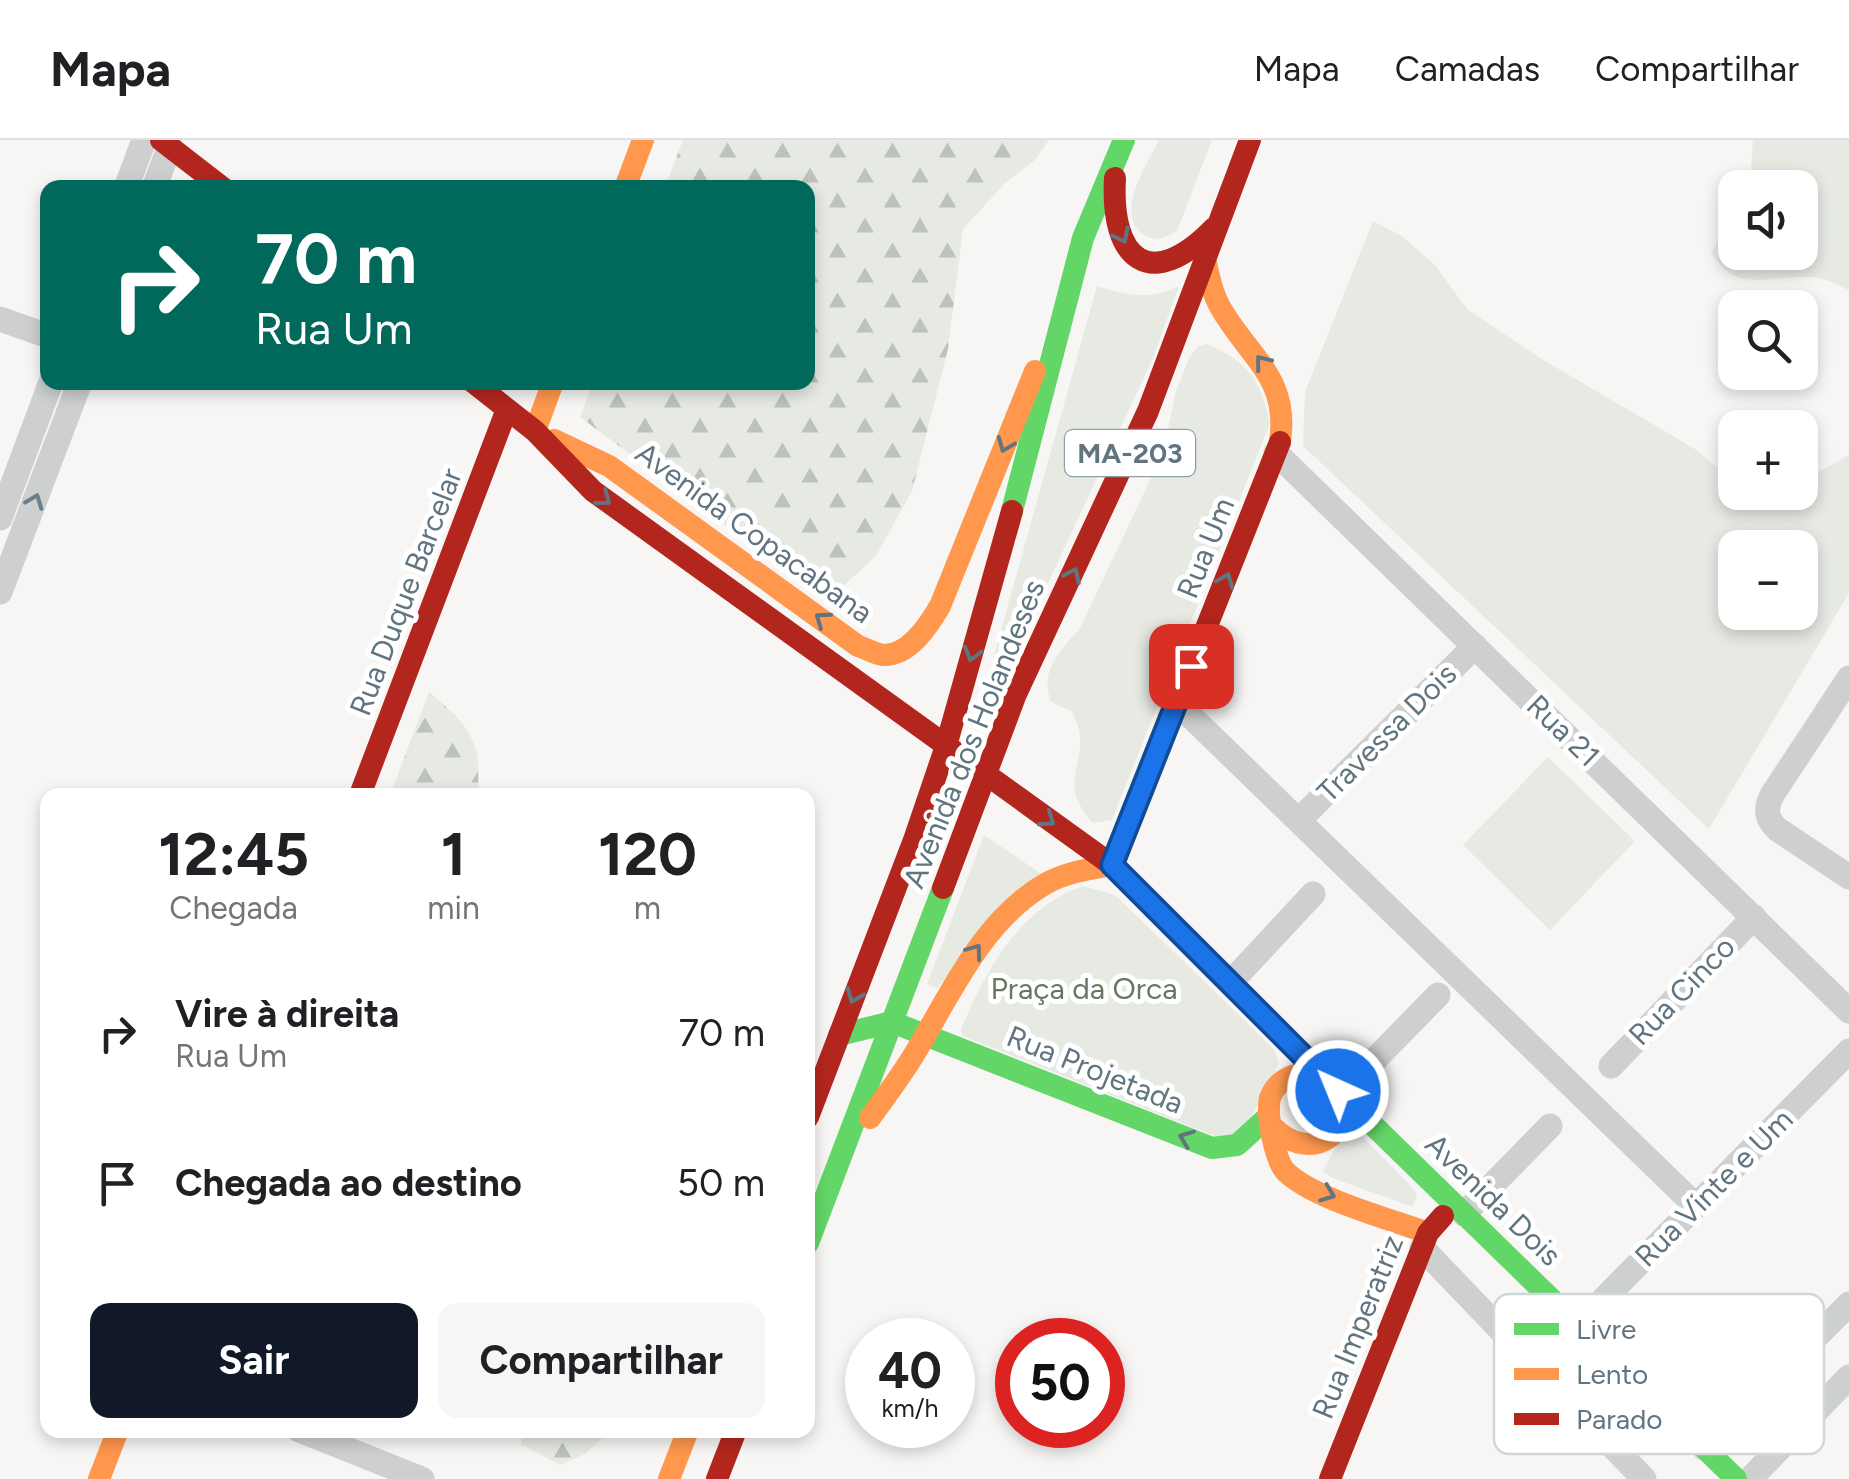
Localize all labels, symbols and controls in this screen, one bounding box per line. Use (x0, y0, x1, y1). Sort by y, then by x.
text: Mapa (50, 40, 171, 98)
text: Mapa (1254, 48, 1340, 90)
text: Camadas (1395, 48, 1540, 90)
text: Compartilhar (1595, 48, 1799, 90)
map controls (1718, 170, 1818, 630)
button: sound (1718, 170, 1818, 270)
text: 70 m (255, 216, 417, 301)
icon: right (90, 220, 220, 350)
one-way arrow (1110, 225, 1129, 243)
button: search (1718, 290, 1818, 390)
text: Rua Um (255, 301, 412, 355)
one-way arrow (1256, 356, 1274, 374)
button: + (1718, 410, 1818, 510)
road number: MA-203 (1065, 430, 1195, 476)
street label: Avenida Copacabana (629, 434, 880, 631)
one-way arrow (997, 435, 1017, 452)
street label: Rua Duque Barcelar (341, 463, 470, 721)
one-way arrow (593, 487, 611, 504)
street label: Rua Um (1169, 492, 1242, 603)
one-way arrow (23, 493, 43, 510)
button: − (1718, 530, 1818, 630)
one-way arrow (1060, 567, 1080, 585)
one-way arrow (1214, 572, 1234, 589)
street label: Avenida dos Holandeses (895, 574, 1052, 893)
one-way arrow (815, 614, 833, 631)
pin (1149, 624, 1234, 709)
icon: arrive (1164, 639, 1219, 694)
one-way arrow (963, 645, 984, 662)
street label: Travessa Dois (1309, 655, 1464, 810)
street label: Rua 21 (1519, 687, 1608, 774)
one-way arrow (1037, 808, 1056, 826)
text: 12:45 (158, 818, 309, 890)
text: 1 (441, 818, 466, 890)
text: 120 (598, 818, 697, 890)
text: Chegada (169, 889, 298, 927)
text: min (427, 889, 480, 927)
text: m (634, 889, 661, 927)
street label: Rua Cinco (1621, 928, 1743, 1053)
one-way arrow (963, 944, 981, 962)
park label: Praça da Orca (991, 970, 1177, 1007)
one-way arrow (846, 986, 866, 1004)
text: Vire à direita (175, 991, 399, 1037)
icon: right (90, 1006, 145, 1061)
text: 70 m (679, 1010, 765, 1056)
street label: Rua Projetada (1002, 1017, 1189, 1122)
text: Rua Um (175, 1037, 287, 1075)
position arrow (1286, 1039, 1390, 1143)
street label: Rua Vinte e Um (1627, 1101, 1800, 1274)
street label: Avenida Dois (1418, 1126, 1569, 1274)
one-way arrow (1179, 1129, 1196, 1149)
icon: arrive (90, 1156, 145, 1211)
text: Chegada ao destino (175, 1160, 522, 1206)
text: 50 m (677, 1160, 765, 1206)
one-way arrow (1318, 1182, 1335, 1202)
street label: Rua Imperatriz (1304, 1230, 1411, 1424)
legend (1494, 1294, 1824, 1454)
button: Sair (90, 1303, 418, 1418)
button: Compartilhar (438, 1303, 765, 1418)
text: Livre (1576, 1312, 1636, 1346)
speed limit sign: 50 (995, 1318, 1125, 1448)
text: 40 (878, 1340, 942, 1401)
text: Lento (1576, 1357, 1648, 1391)
text: km/h (881, 1393, 939, 1423)
text: Parado (1576, 1402, 1663, 1436)

